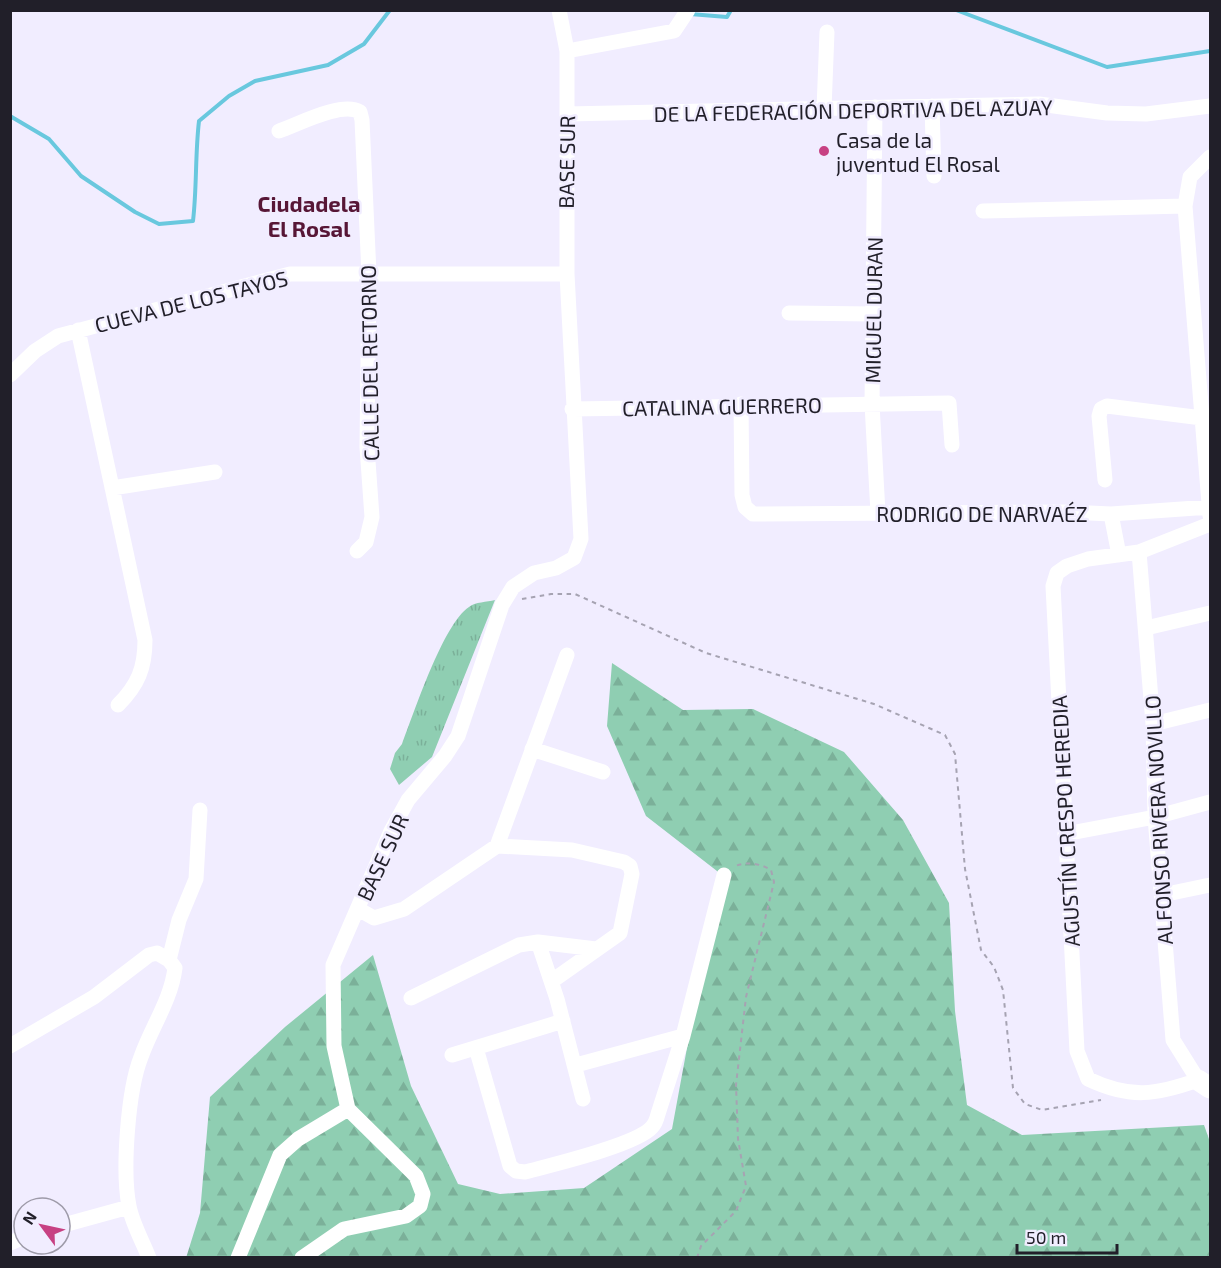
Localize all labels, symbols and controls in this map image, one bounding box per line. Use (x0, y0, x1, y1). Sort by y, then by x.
street label: DE LA FEDERACIÓN DEPORTIVA DEL AZUAY (653, 94, 1053, 126)
street label: BASE SUR (553, 115, 579, 209)
place label: Casa de la juventud El Rosal (836, 127, 1001, 177)
marker: Casa de la juventud El Rosal (817, 144, 831, 158)
district label: Ciudadela El Rosal (257, 190, 361, 241)
street label: MIGUEL DURAN (859, 236, 887, 384)
street label: CUEVA DE LOS TAYOS (92, 265, 290, 337)
street label: CALLE DEL RETORNO (355, 265, 383, 461)
street label: CATALINA GUERRERO (622, 392, 822, 420)
street label: RODRIGO DE NARVAÉZ (876, 501, 1088, 526)
street label: AGUSTÍN CRESPO HEREDIA (1046, 695, 1084, 947)
street label: ALFONSO RIVERA NOVILLO (1139, 695, 1177, 945)
street label: BASE SUR (351, 810, 413, 904)
north arrow (12, 1196, 72, 1256)
text: N (18, 1208, 40, 1228)
scale bar (1017, 1217, 1118, 1255)
text: 50 m (1026, 1226, 1066, 1248)

